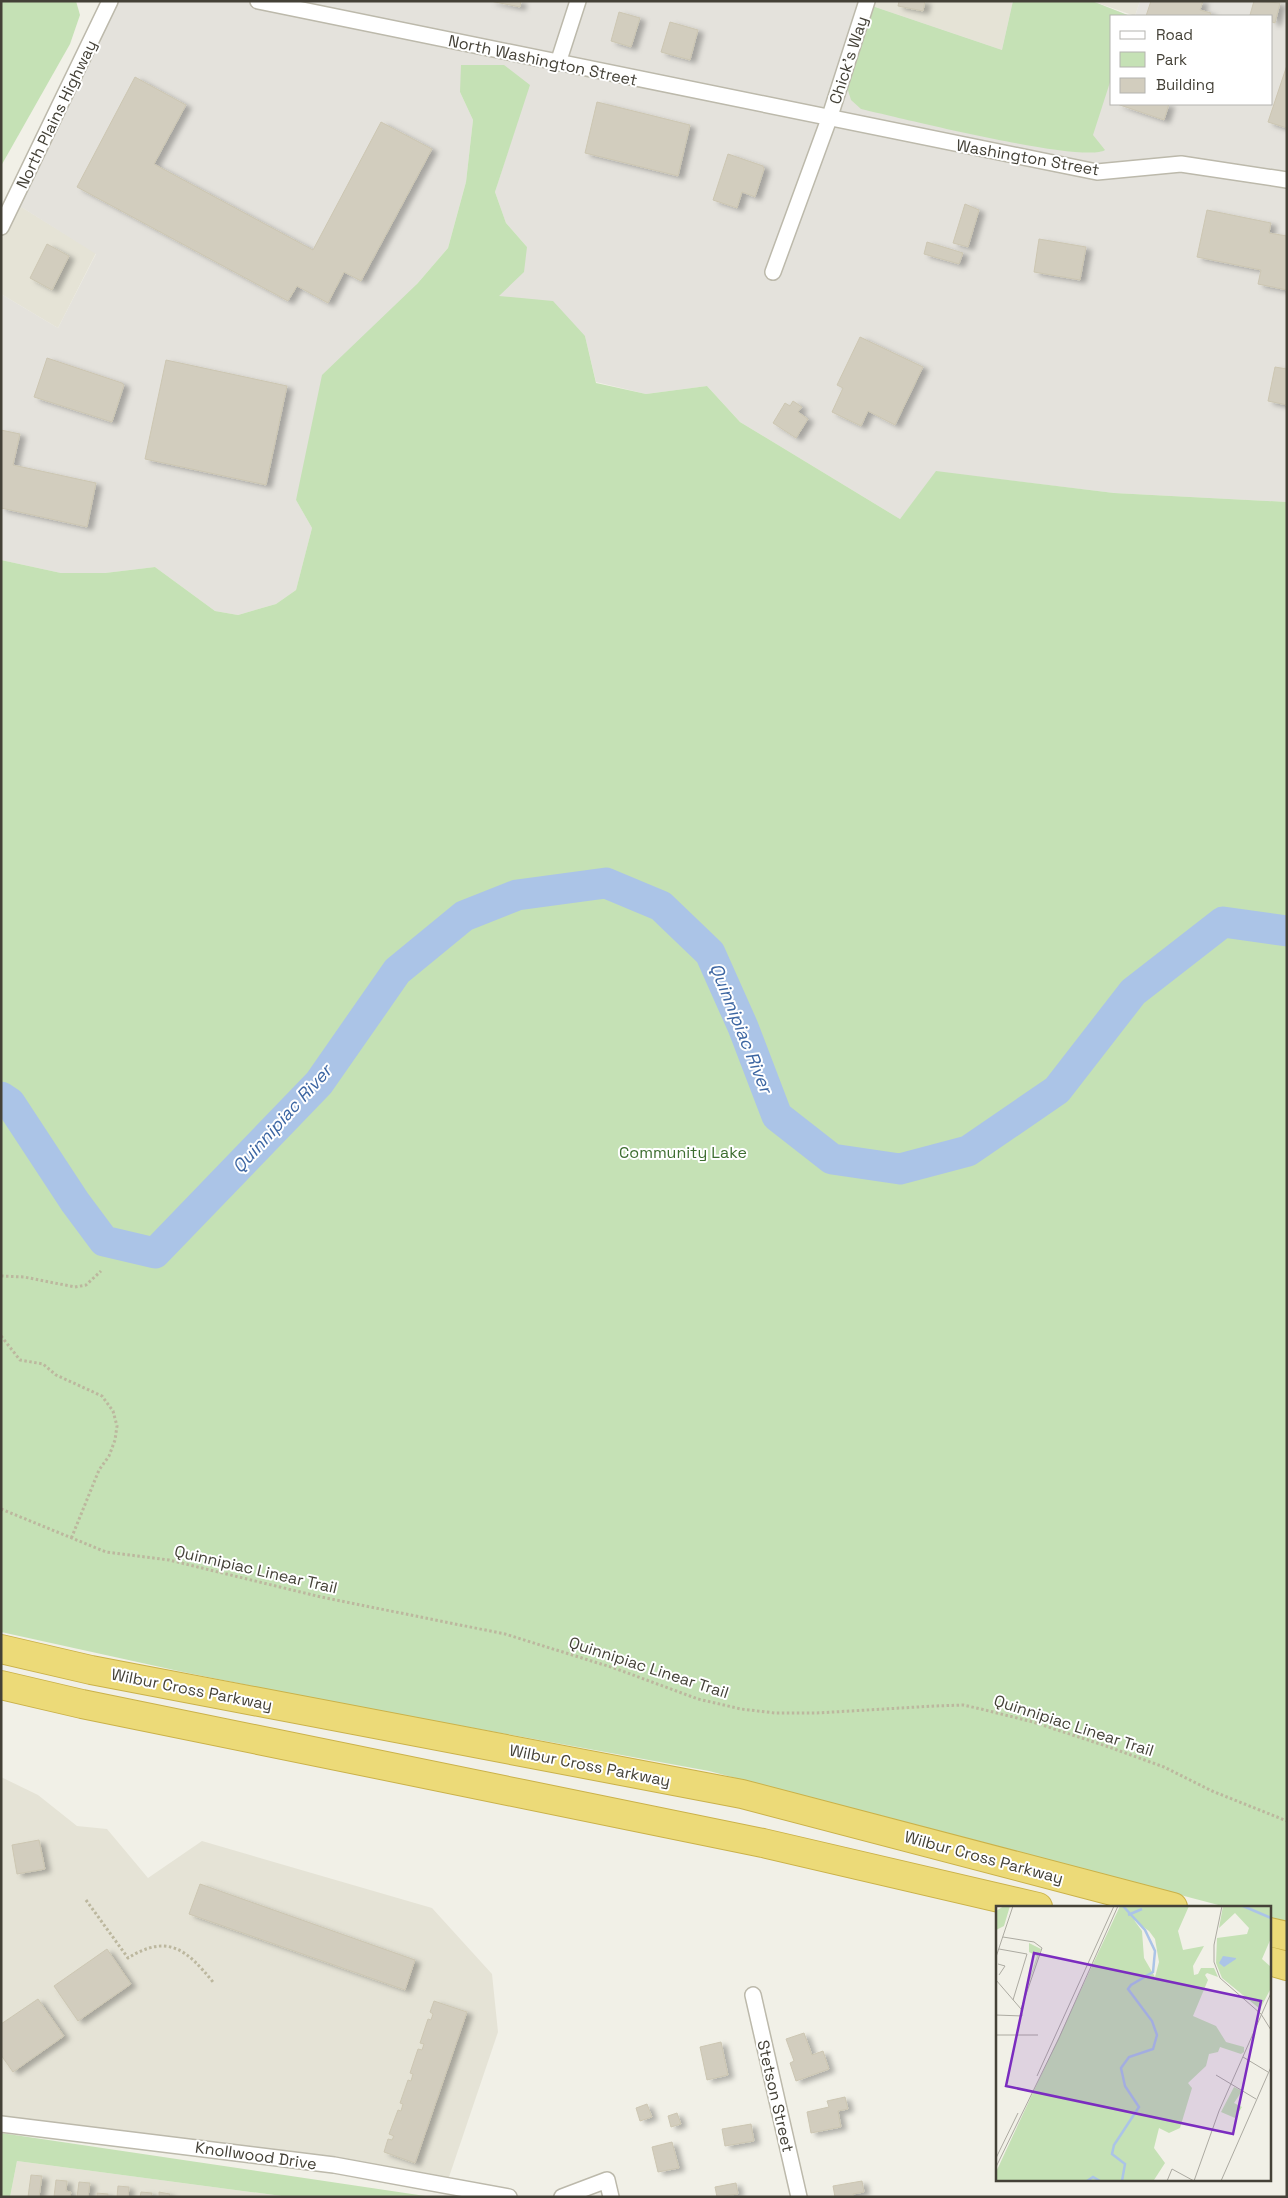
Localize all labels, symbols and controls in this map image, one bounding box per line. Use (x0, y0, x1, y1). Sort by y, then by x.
street label: Chick's Way (824, 14, 873, 107)
legend (1110, 15, 1273, 105)
text: Road (1156, 25, 1193, 44)
street label: North Washington Street (446, 30, 639, 91)
street label: North Plains Highway (11, 36, 102, 192)
text: Park (1156, 50, 1187, 69)
text: Building (1156, 75, 1215, 94)
street label: Washington Street (955, 135, 1101, 180)
water label: Quinnipiac River (705, 960, 779, 1098)
water label: Quinnipiac River (227, 1058, 338, 1178)
park label: Community Lake (619, 1142, 747, 1163)
street label: Quinnipiac Linear Trail (172, 1541, 339, 1598)
street label: Quinnipiac Linear Trail (566, 1632, 731, 1703)
street label: Wilbur Cross Parkway (110, 1664, 274, 1715)
street label: Quinnipiac Linear Trail (991, 1690, 1156, 1761)
street label: Wilbur Cross Parkway (508, 1740, 672, 1791)
street label: Wilbur Cross Parkway (902, 1826, 1066, 1889)
inset map (996, 1906, 1270, 2180)
street label: Stetson Street (752, 2038, 799, 2154)
street label: Knollwood Drive (194, 2137, 318, 2174)

